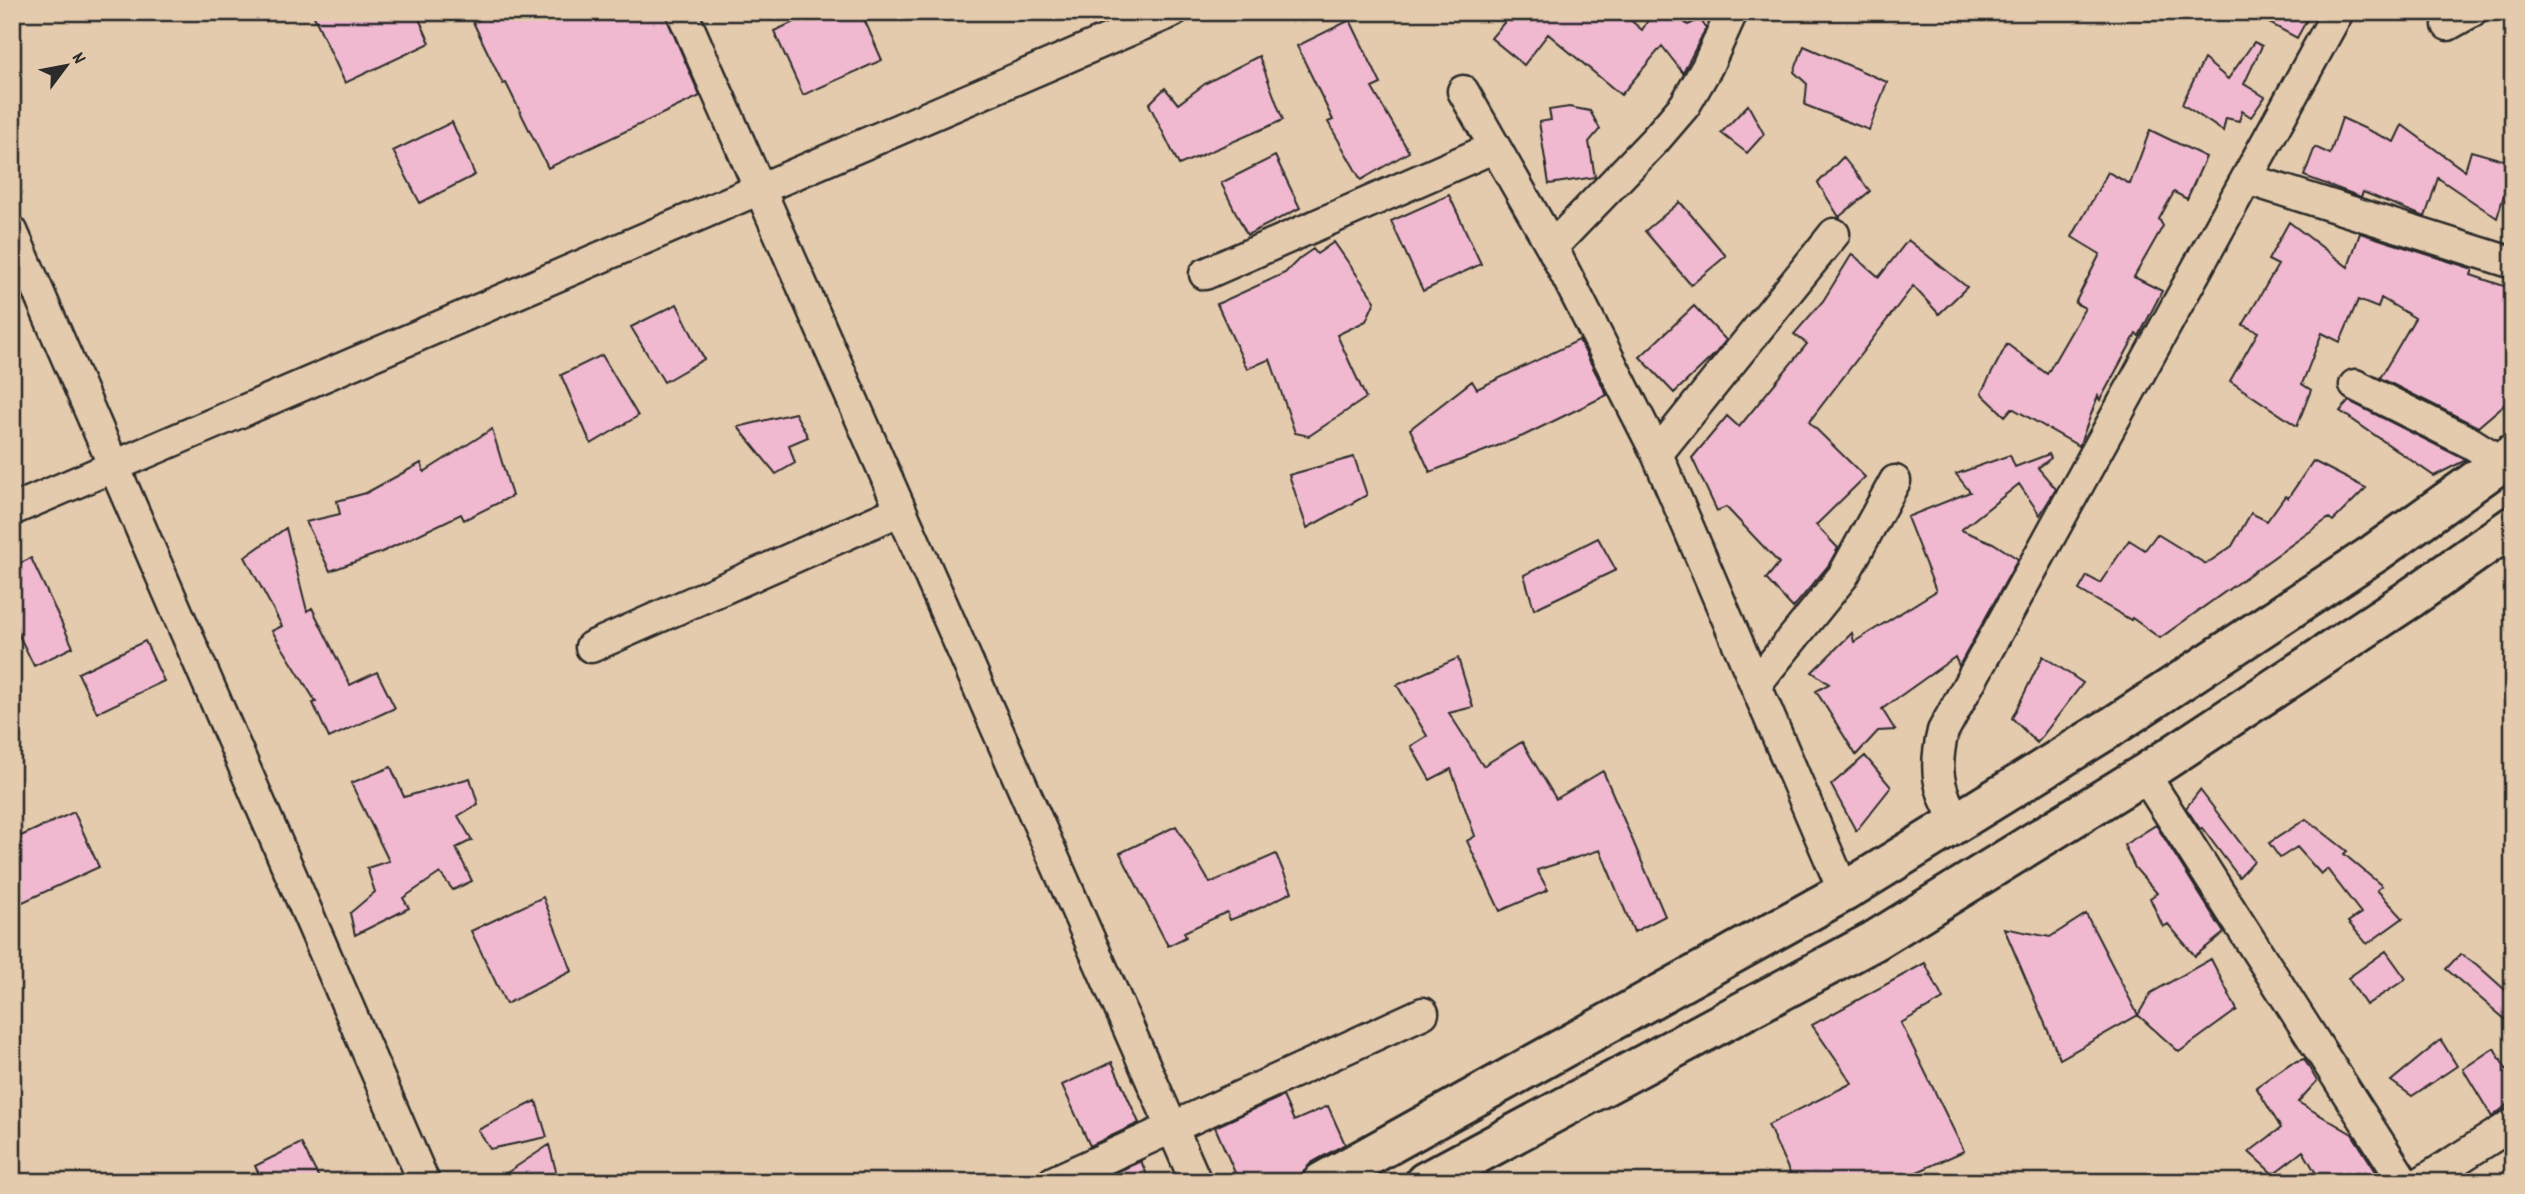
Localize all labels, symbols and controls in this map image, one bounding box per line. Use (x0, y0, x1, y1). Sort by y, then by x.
north arrow (32, 32, 102, 102)
text: N (64, 48, 91, 70)

